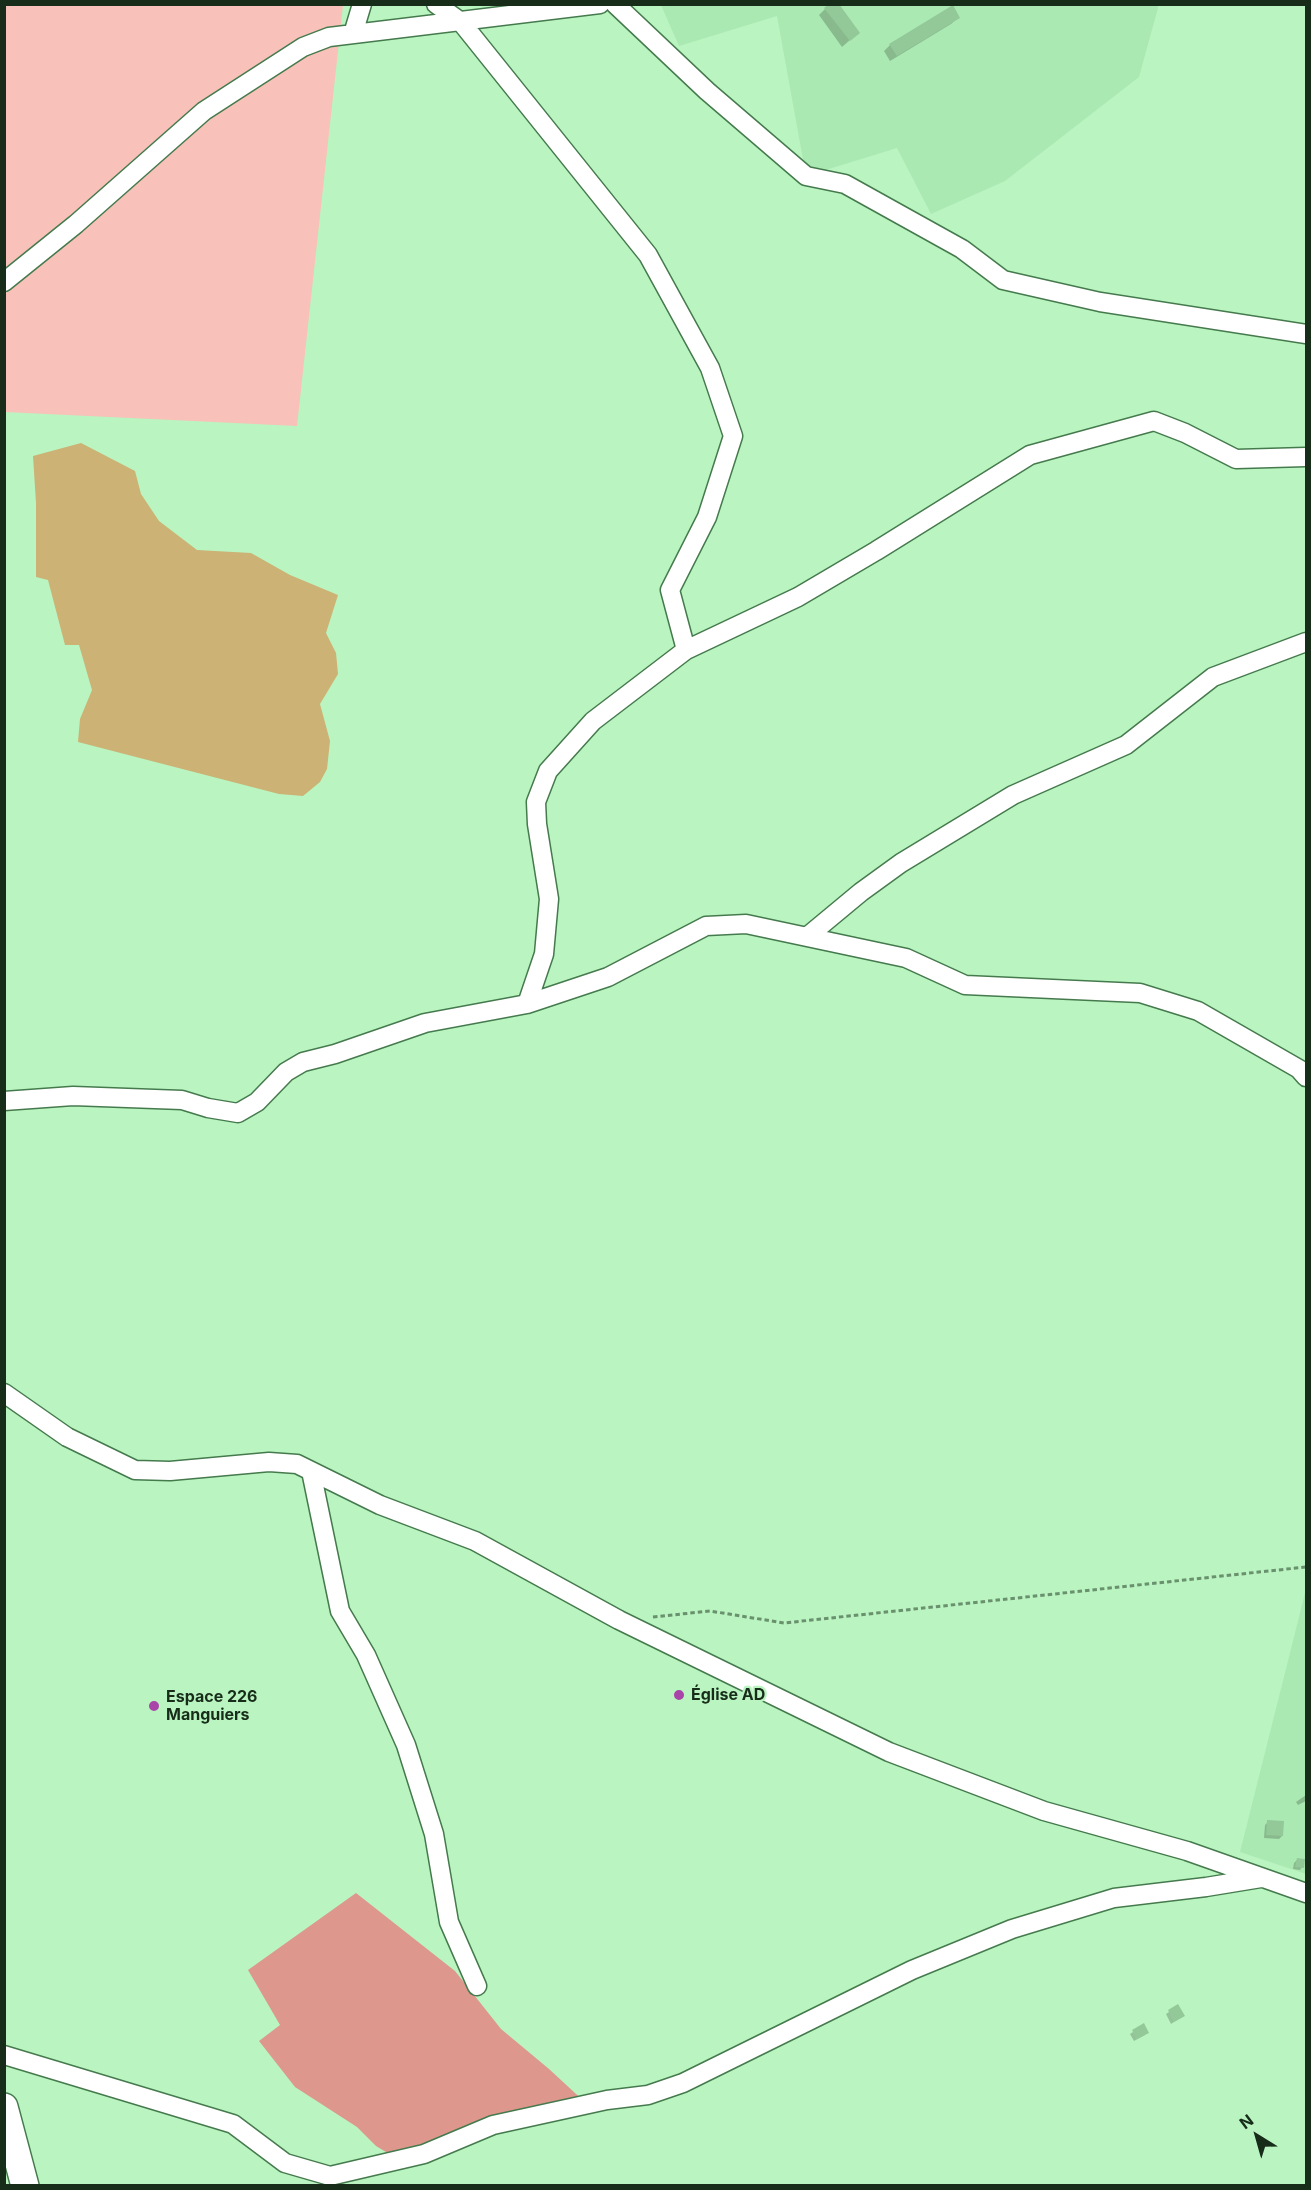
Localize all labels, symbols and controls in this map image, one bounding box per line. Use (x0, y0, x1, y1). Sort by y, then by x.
place label: Église AD (691, 1685, 765, 1705)
place label: Espace 226 Manguiers (166, 1687, 257, 1725)
marker: Église AD (672, 1688, 686, 1702)
marker: Espace 226 Manguiers (147, 1699, 161, 1713)
north arrow (1227, 2106, 1287, 2166)
text: N (1235, 2110, 1257, 2133)

